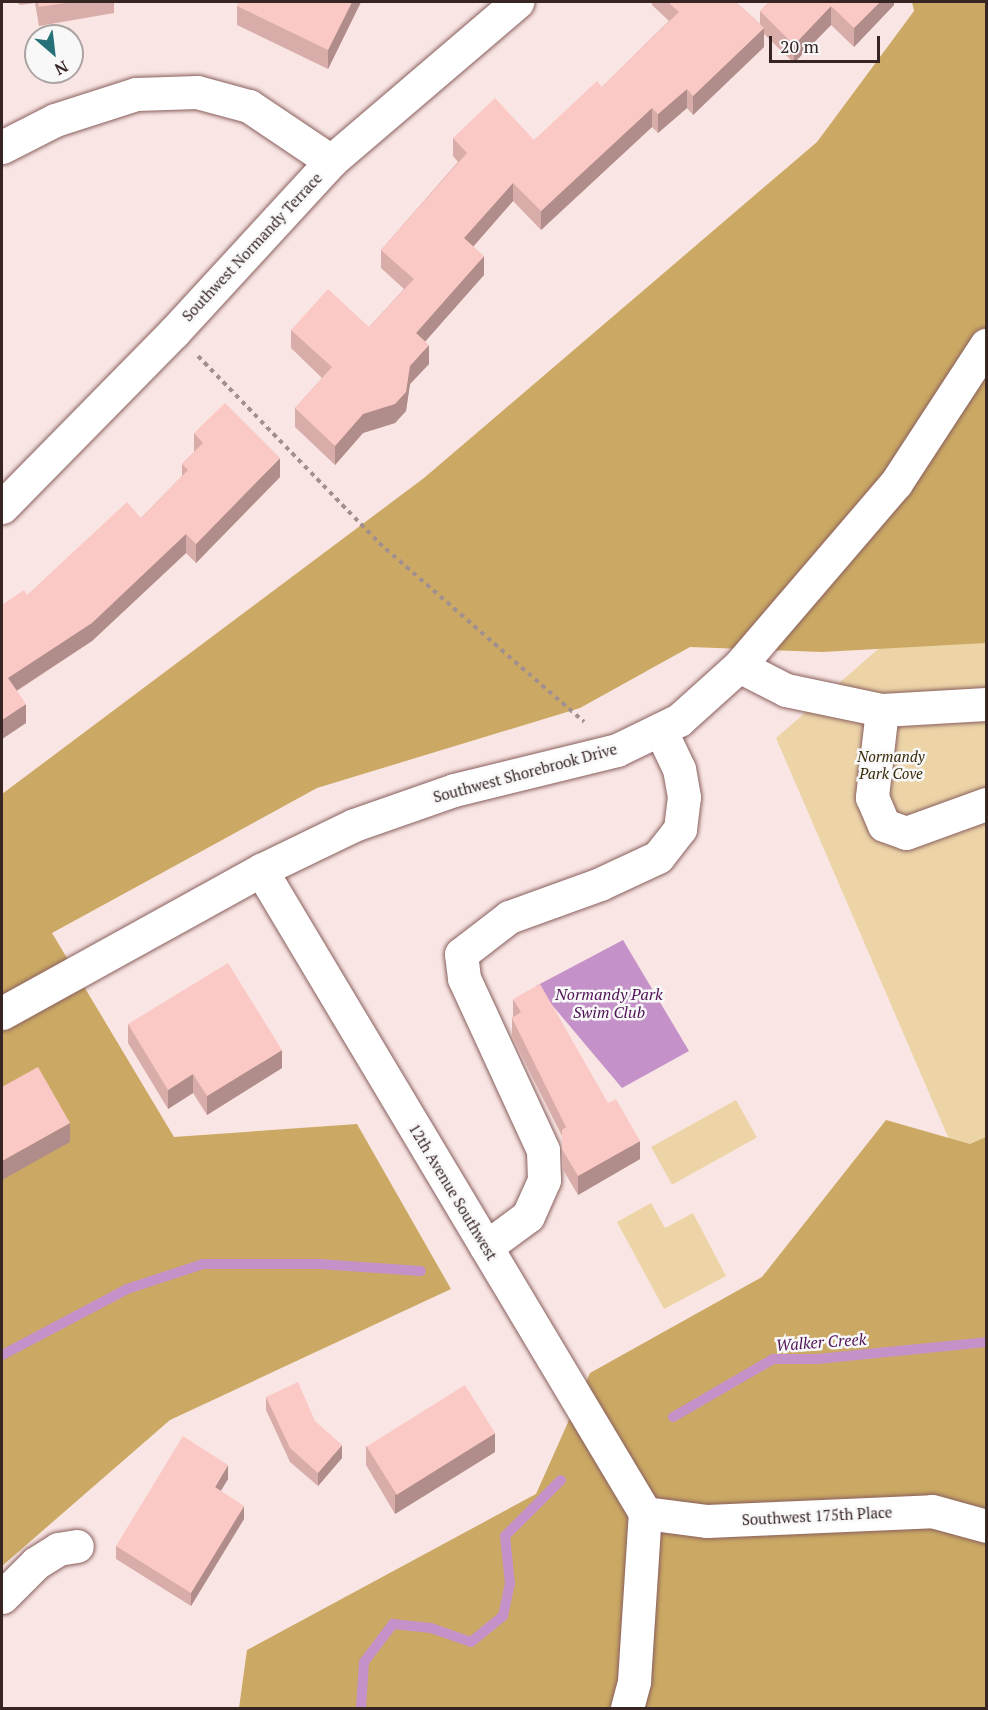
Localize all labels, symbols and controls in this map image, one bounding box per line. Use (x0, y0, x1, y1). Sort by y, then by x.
north arrow (24, 24, 84, 84)
scale bar (772, 24, 883, 62)
text: 20 m (780, 34, 819, 58)
text: N (51, 56, 72, 81)
street label: Southwest Normandy Terrace (178, 169, 326, 325)
street label: Southwest Shorebrook Drive (431, 740, 619, 806)
park label: Normandy Park Cove (857, 747, 925, 782)
water label: Normandy Park Swim Club (555, 984, 663, 1022)
street label: 12th Avenue Southwest (405, 1120, 501, 1264)
water label: Walker Creek (775, 1329, 867, 1355)
street label: Southwest 175th Place (741, 1503, 893, 1529)

